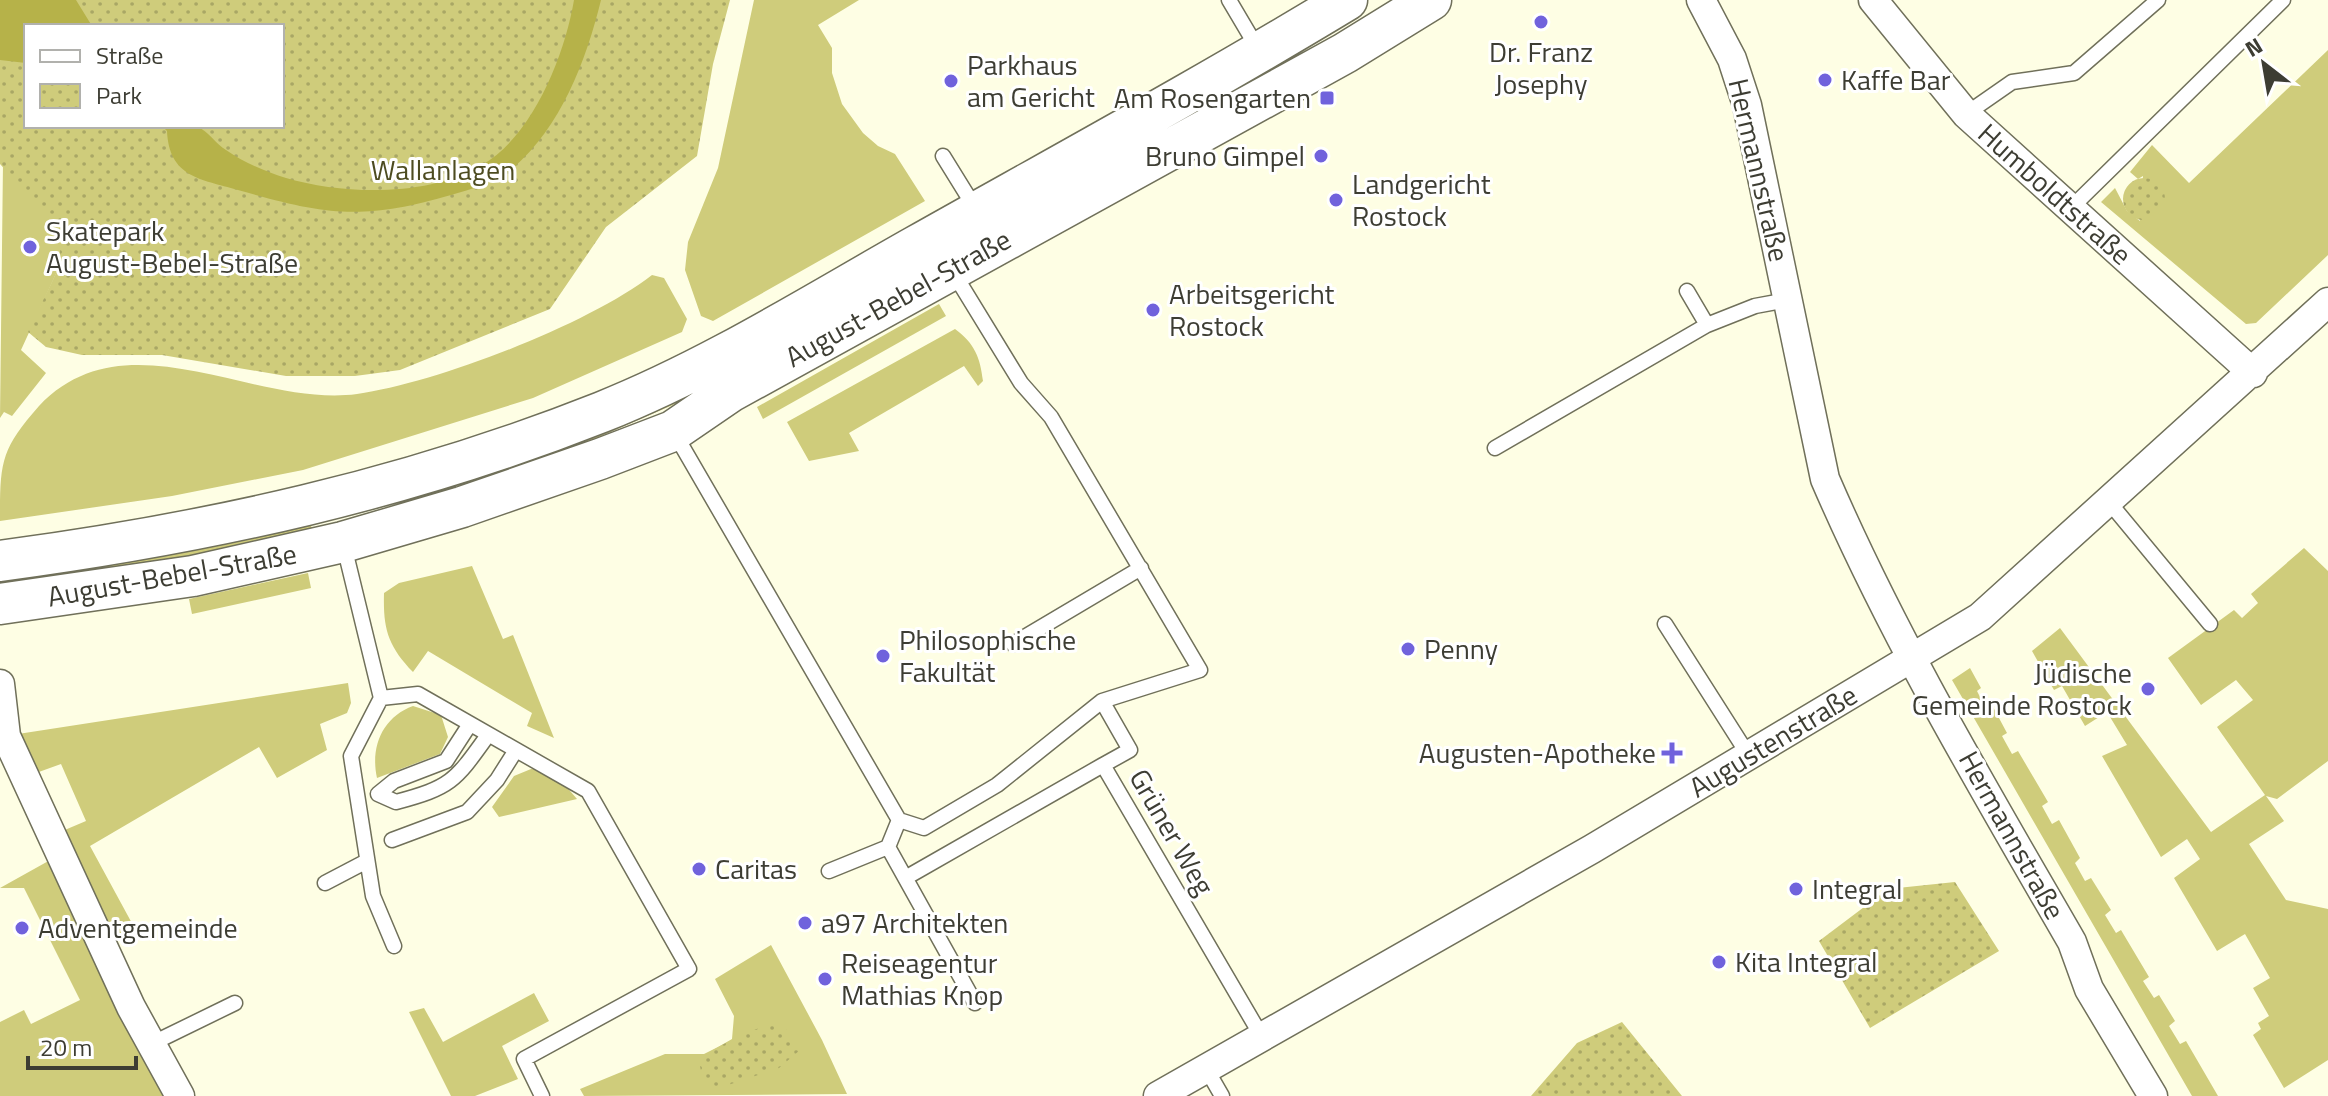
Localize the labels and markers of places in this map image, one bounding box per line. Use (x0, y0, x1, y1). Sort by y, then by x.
marker: Dr. Franz Josephy (1532, 13, 1550, 31)
place label: Dr. Franz Josephy (1489, 30, 1593, 105)
place label: Parkhaus am Gericht (967, 43, 1095, 118)
place label: Kaffe Bar (1841, 58, 1951, 101)
marker: Kaffe Bar (1816, 71, 1834, 89)
marker: Parkhaus am Gericht (942, 72, 960, 90)
place label: Am Rosengarten (1114, 76, 1311, 119)
marker: Am Rosengarten (1318, 89, 1336, 107)
place label: Bruno Gimpel (1145, 134, 1305, 177)
marker: Bruno Gimpel (1312, 147, 1330, 165)
place label: Landgericht Rostock (1352, 162, 1491, 237)
marker: Landgericht Rostock (1327, 191, 1345, 209)
place label: Skatepark August-Bebel-Straße (46, 209, 298, 284)
marker: Skatepark August-Bebel-Straße (21, 238, 39, 256)
place label: Arbeitsgericht Rostock (1169, 272, 1335, 347)
marker: Arbeitsgericht Rostock (1144, 301, 1162, 319)
place label: Philosophische Fakultät (899, 618, 1076, 693)
place label: Penny (1424, 627, 1498, 670)
marker: Penny (1399, 640, 1417, 658)
marker: Philosophische Fakultät (874, 647, 892, 665)
place label: Jüdische Gemeinde Rostock (1912, 651, 2132, 726)
marker: Jüdische Gemeinde Rostock (2139, 680, 2157, 698)
place label: Augusten-Apotheke (1419, 731, 1656, 774)
marker: Augusten-Apotheke (1663, 744, 1681, 762)
place label: Caritas (715, 847, 797, 890)
marker: Caritas (690, 860, 708, 878)
place label: Integral (1812, 867, 1902, 910)
marker: Integral (1787, 880, 1805, 898)
place label: a97 Architekten (821, 901, 1008, 944)
place label: Adventgemeinde (38, 906, 238, 949)
marker: a97 Architekten (796, 914, 814, 932)
marker: Adventgemeinde (13, 919, 31, 937)
place label: Kita Integral (1735, 940, 1877, 983)
place label: Reiseagentur Mathias Knop (841, 941, 1003, 1016)
marker: Kita Integral (1710, 953, 1728, 971)
marker: Reiseagentur Mathias Knop (816, 970, 834, 988)

